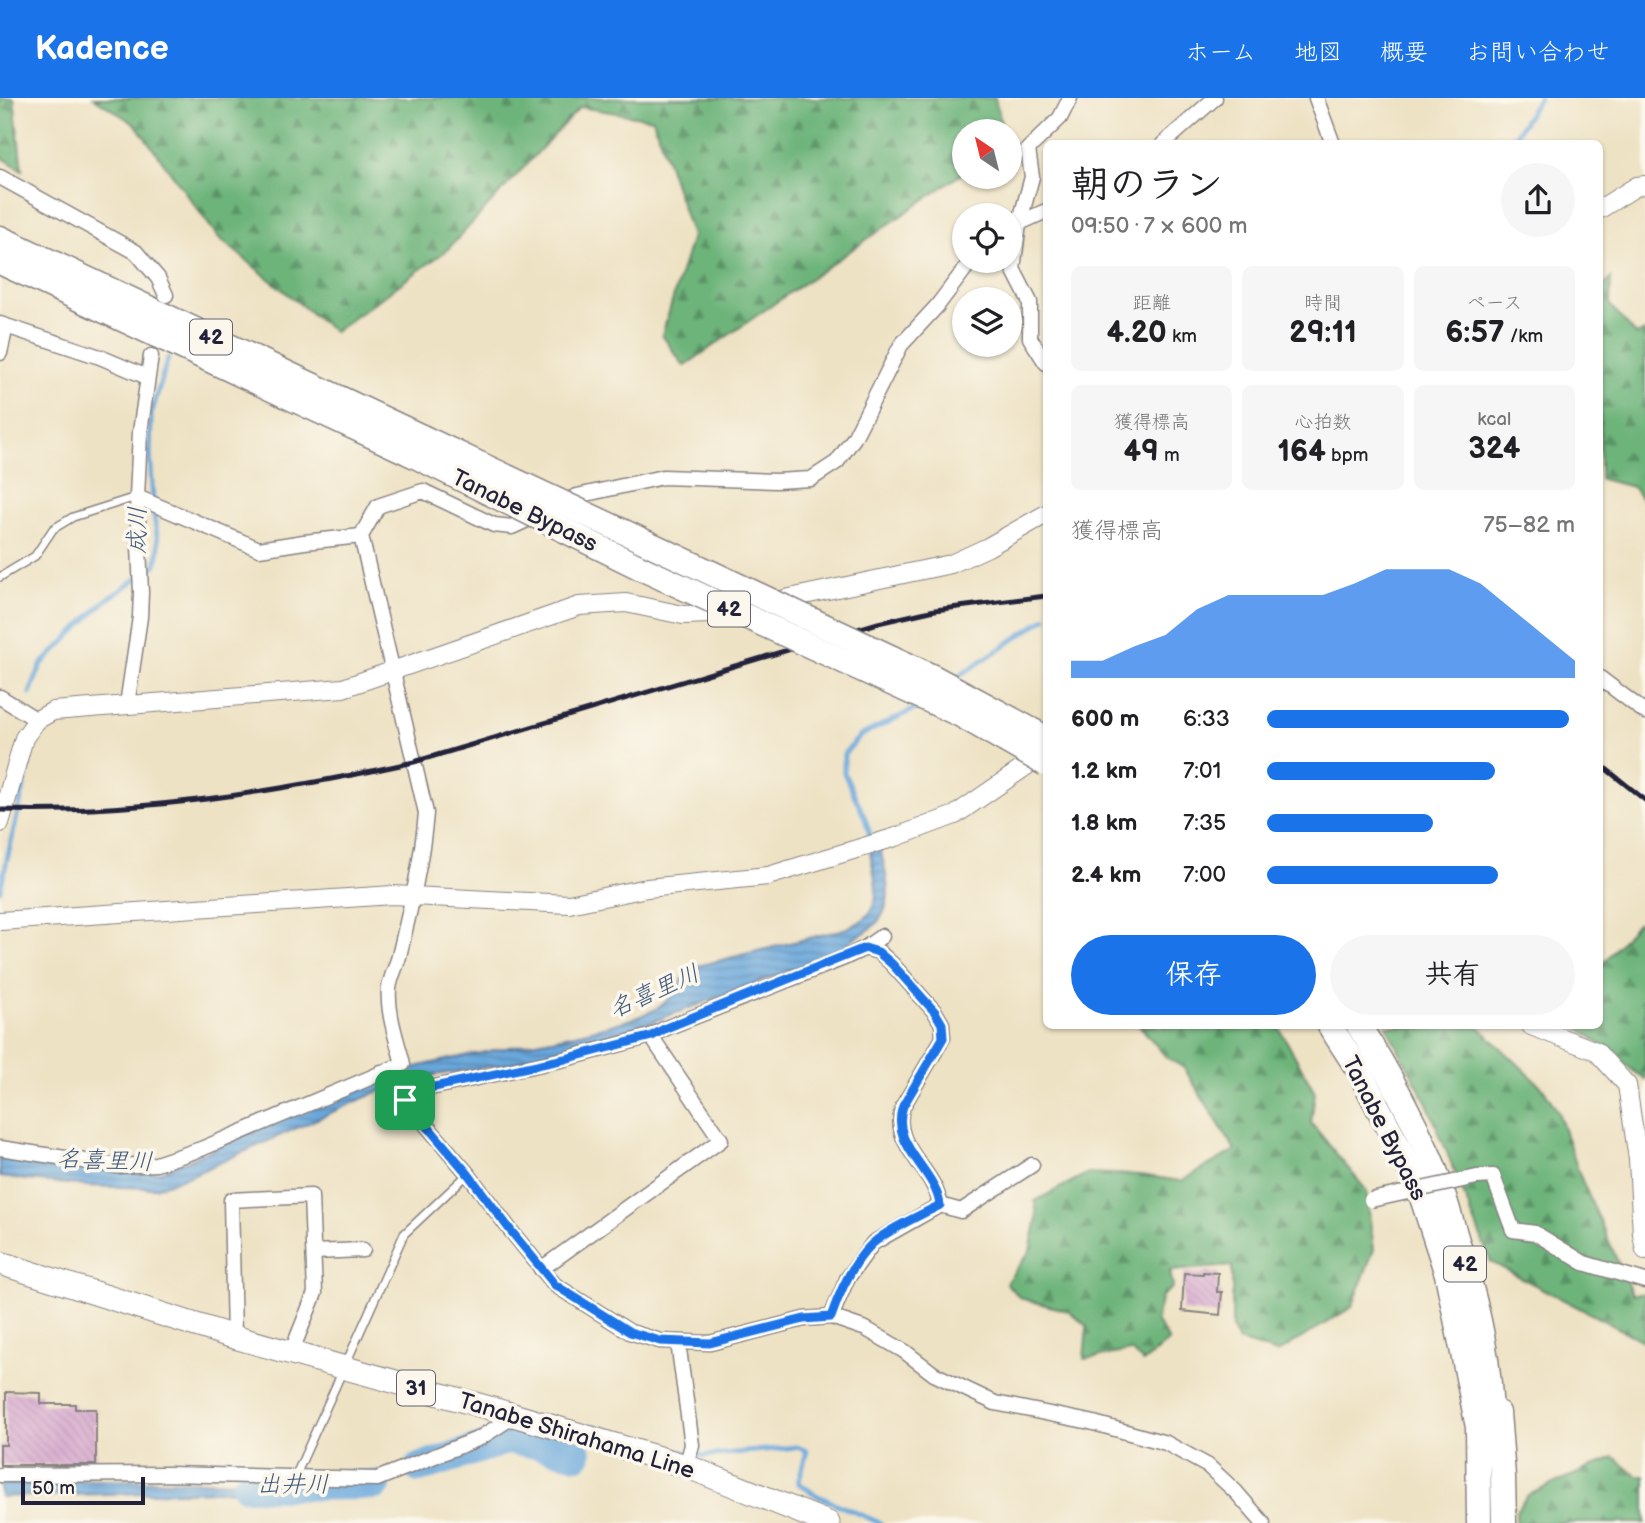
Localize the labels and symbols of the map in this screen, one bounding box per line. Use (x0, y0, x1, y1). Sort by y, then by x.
north arrow (952, 119, 1022, 189)
road number: 42 (190, 320, 232, 354)
street label: Tanabe Bypass (447, 464, 602, 558)
water label: 成川 (123, 506, 152, 554)
road number: 42 (708, 592, 750, 626)
water label: 名喜里川 (604, 959, 704, 1024)
street label: Tanabe Bypass (1336, 1051, 1433, 1205)
pin (375, 1070, 435, 1130)
water label: 名喜里川 (57, 1144, 153, 1177)
road number: 42 (1444, 1246, 1486, 1282)
road number: 31 (397, 1370, 435, 1406)
street label: Tanabe Shirahama Line (456, 1387, 698, 1485)
water label: 出井川 (257, 1470, 329, 1499)
scale bar (21, 1474, 145, 1506)

